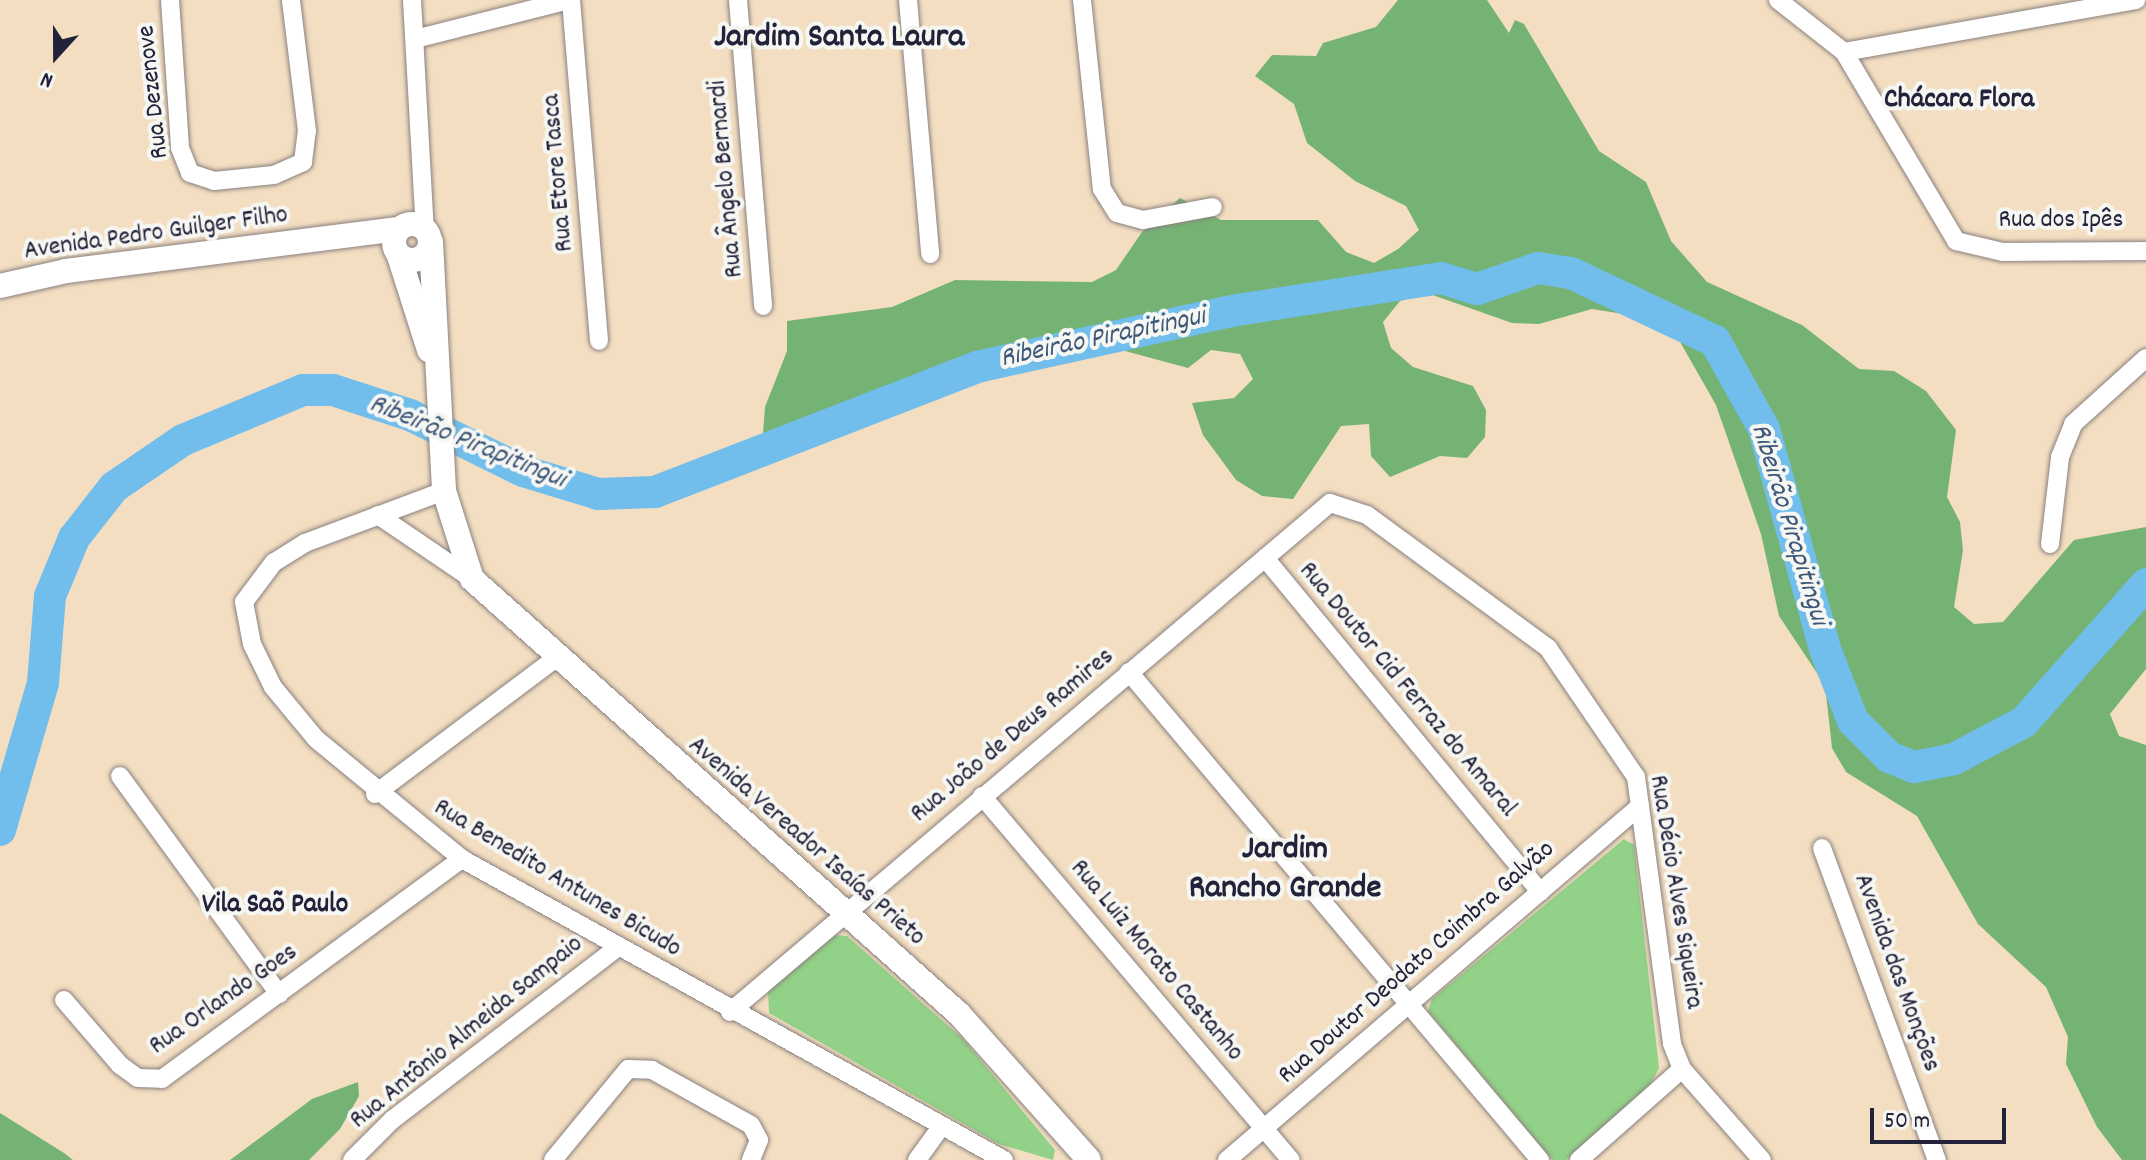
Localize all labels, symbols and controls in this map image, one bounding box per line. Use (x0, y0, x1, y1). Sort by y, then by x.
north arrow (16, 16, 96, 96)
district label: Jardim Santa Laura (714, 19, 964, 59)
street label: Rua Dezenove (131, 24, 177, 160)
text: N (37, 62, 58, 95)
street label: Rua Ângelo Bernardi (703, 79, 751, 279)
district label: Chácara Flora (1884, 84, 2034, 118)
street label: Rua Etore Tasca (537, 93, 581, 253)
street label: Avenida Pedro Guilger Filho (22, 200, 290, 268)
street label: Rua dos Ipês (1999, 205, 2123, 237)
water label: Ribeirão Pirapitingui (997, 301, 1209, 377)
water label: Ribeirão Pirapitingui (364, 388, 570, 498)
water label: Ribeirão Pirapitingui (1741, 420, 1835, 630)
street label: Rua Doutor Cid Ferraz do Amaral (1291, 556, 1523, 824)
street label: Rua João de Deus Ramires (905, 642, 1121, 830)
street label: Avenida Vereador Isaías Prieto (681, 730, 931, 954)
street label: Rua Décio Alves Siqueira (1641, 773, 1709, 1011)
street label: Rua Benedito Antunes Bicudo (428, 793, 686, 965)
district label: Jardim Rancho Grande (1189, 830, 1381, 910)
street label: Rua Doutor Deodato Coimbra Galvão (1272, 834, 1562, 1092)
street label: Rua Luiz Morato Castanho (1063, 854, 1249, 1068)
street label: Avenida das Monções (1846, 870, 1946, 1076)
district label: Vila Saõ Paulo (202, 889, 348, 923)
street label: Rua Antônio Almeida Sampaio (344, 929, 590, 1137)
street label: Rua Orlando Goes (144, 937, 304, 1063)
scale bar (1874, 1092, 2010, 1142)
text: 50 m (1884, 1105, 1930, 1139)

